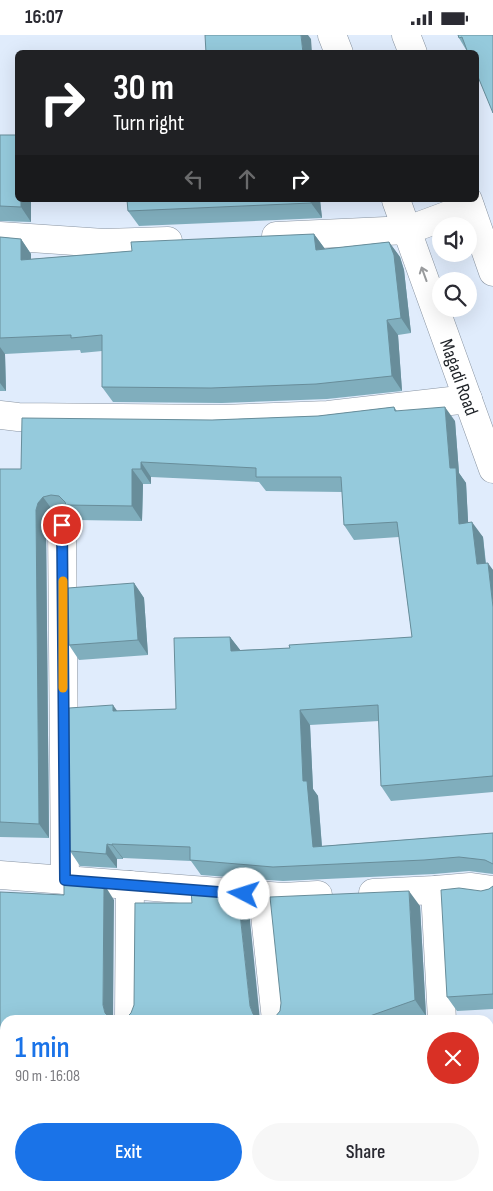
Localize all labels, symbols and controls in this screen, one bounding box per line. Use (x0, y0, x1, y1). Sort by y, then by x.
text: 16:07 (25, 6, 63, 29)
text: 30 m (113, 67, 174, 110)
icon: right (30, 70, 95, 135)
text: Turn right (113, 110, 184, 137)
icon: left (180, 165, 208, 193)
icon: ahead (233, 165, 261, 193)
icon: right (286, 165, 314, 193)
map controls (432, 217, 477, 317)
button: sound (432, 217, 477, 262)
one-way arrow (419, 267, 428, 283)
button: search (432, 272, 477, 317)
street label: Magadi Road (434, 336, 483, 419)
pin (41, 504, 83, 546)
icon: arrive (48, 511, 76, 539)
position arrow (217, 867, 269, 919)
text: 1 min (15, 1030, 70, 1066)
button: close (427, 1032, 479, 1084)
text: 90 m · 16:08 (15, 1067, 80, 1086)
button: Exit (15, 1123, 242, 1181)
button: Share (252, 1123, 479, 1181)

